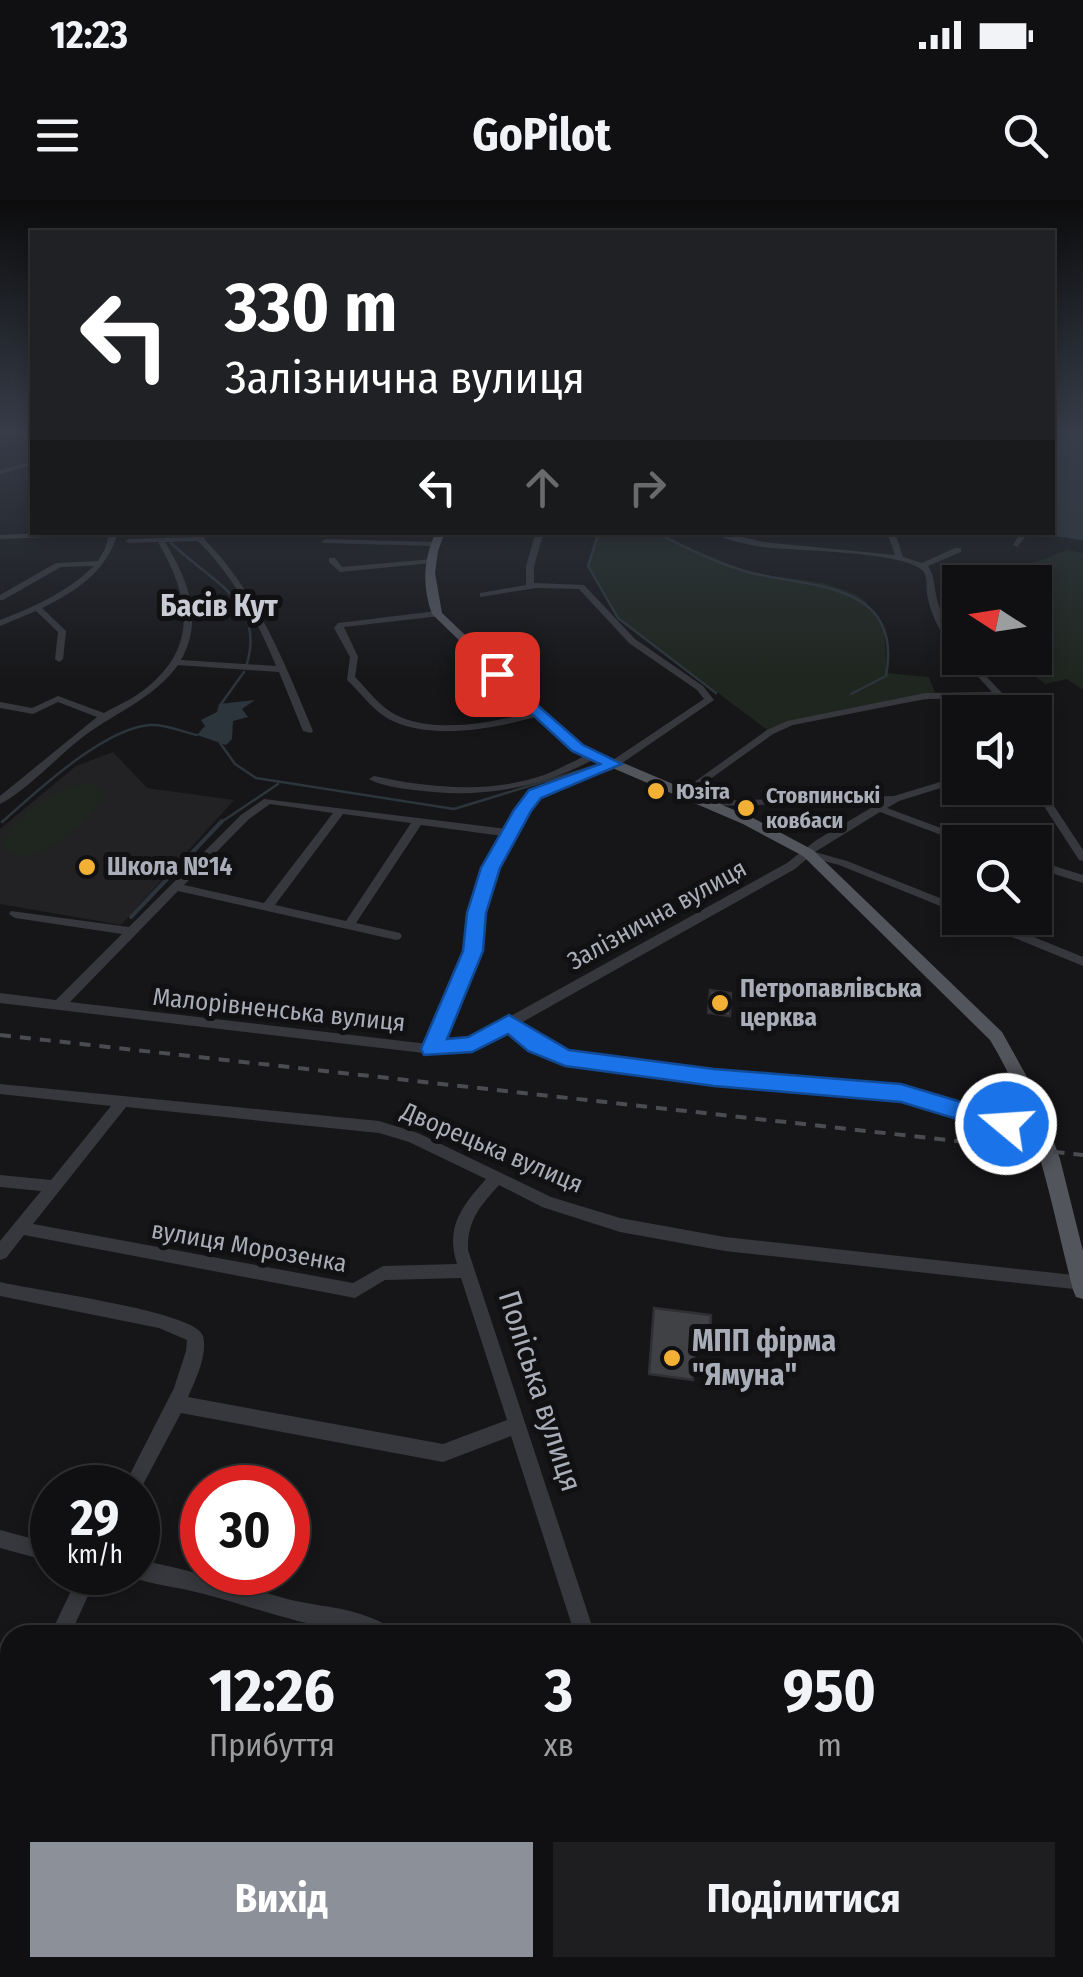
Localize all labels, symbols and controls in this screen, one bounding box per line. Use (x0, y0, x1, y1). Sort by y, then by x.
text: 12:23 (50, 12, 128, 58)
icon: menu (30, 108, 85, 163)
text: GoPilot (472, 108, 611, 162)
icon: search (998, 108, 1053, 163)
text: 330 m (225, 266, 397, 350)
icon: left (60, 270, 190, 400)
text: Залізнична вулиця (225, 351, 585, 405)
icon: left (410, 460, 465, 515)
icon: ahead (515, 460, 570, 515)
icon: right (620, 460, 675, 515)
north arrow (942, 565, 1052, 675)
map controls (942, 565, 1052, 935)
district label: Басів Кут (160, 588, 279, 624)
pin (455, 632, 540, 717)
icon: arrive (470, 647, 525, 702)
button: sound (942, 695, 1052, 805)
place label: Юзіта (676, 778, 730, 805)
marker: Юзіта (645, 780, 667, 802)
place label: Стовпинські ковбаси (766, 782, 880, 834)
marker: Стовпинські ковбаси (735, 797, 757, 819)
button: search (942, 825, 1052, 935)
place label: Школа №14 (107, 852, 233, 882)
street label: Залізнична вулиця (562, 853, 752, 977)
marker: Школа №14 (76, 856, 98, 878)
place label: Петропавлівська церква (740, 974, 922, 1033)
street label: Малорівненська вулиця (151, 982, 407, 1038)
marker: Петропавлівська церква (709, 992, 731, 1014)
position arrow (954, 1072, 1058, 1176)
street label: Дворецька вулиця (396, 1096, 587, 1200)
street label: вулиця Морозенка (149, 1215, 349, 1279)
street label: Поліська вулиця (491, 1286, 589, 1496)
place label: МПП фірма "Ямуна" (692, 1323, 836, 1393)
marker: МПП фірма "Ямуна" (661, 1347, 683, 1369)
speed limit sign: 30 (180, 1465, 310, 1595)
text: 29 (71, 1488, 119, 1548)
text: km/h (67, 1540, 123, 1570)
text: 12:26 (209, 1655, 335, 1727)
text: 3 (545, 1655, 573, 1727)
text: 950 (783, 1655, 876, 1727)
text: Прибуття (209, 1726, 335, 1764)
text: хв (544, 1726, 574, 1764)
text: m (817, 1726, 842, 1764)
button: Вихід (30, 1842, 533, 1957)
button: Поділитися (553, 1842, 1055, 1957)

